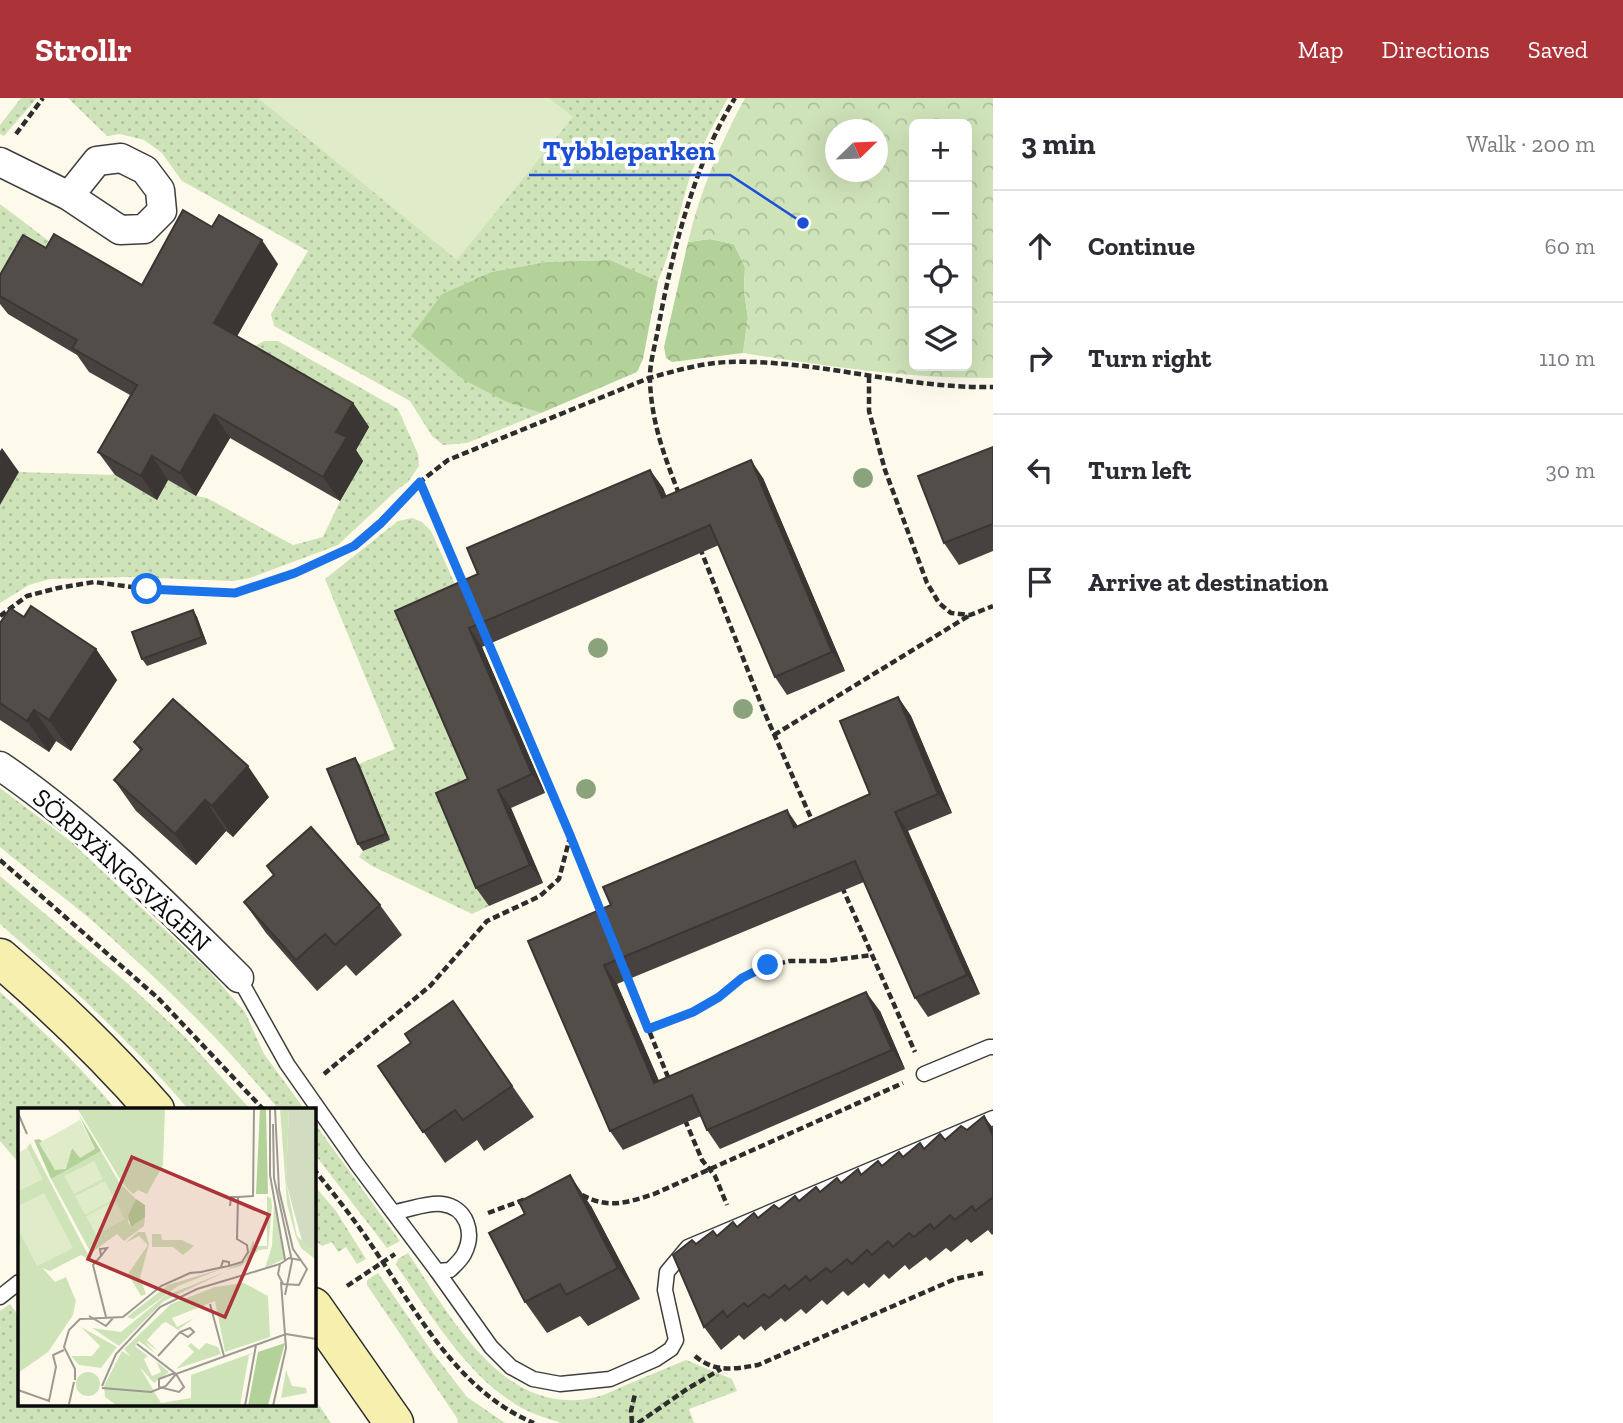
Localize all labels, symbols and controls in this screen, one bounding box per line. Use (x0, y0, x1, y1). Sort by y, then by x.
text: Strollr (35, 30, 132, 69)
text: Map (1298, 35, 1344, 64)
text: Directions (1382, 35, 1490, 64)
text: Saved (1528, 35, 1588, 64)
north arrow (825, 119, 888, 182)
map controls (909, 119, 972, 371)
button: + (909, 119, 972, 182)
callout: Tybbleparken (529, 126, 730, 175)
text: 3 min (1021, 126, 1096, 162)
text: Walk · 200 m (1466, 130, 1595, 158)
text: Tybbleparken (542, 134, 716, 167)
button: − (909, 182, 972, 245)
icon: ahead (1021, 227, 1059, 265)
text: Continue (1088, 230, 1195, 262)
text: 60 m (1544, 232, 1595, 260)
button: locate (909, 245, 972, 308)
button: layers (909, 308, 972, 371)
icon: right (1021, 339, 1059, 377)
text: Turn right (1088, 342, 1211, 374)
text: 110 m (1539, 344, 1595, 372)
icon: left (1021, 451, 1059, 489)
text: Turn left (1088, 454, 1191, 486)
text: 30 m (1545, 456, 1595, 484)
icon: arrive (1021, 563, 1059, 601)
text: Arrive at destination (1088, 566, 1328, 598)
route start (131, 573, 162, 604)
street label: SÖRBYÄNGSVÄGEN (26, 781, 218, 959)
route end (752, 949, 783, 980)
inset map (18, 1108, 315, 1406)

